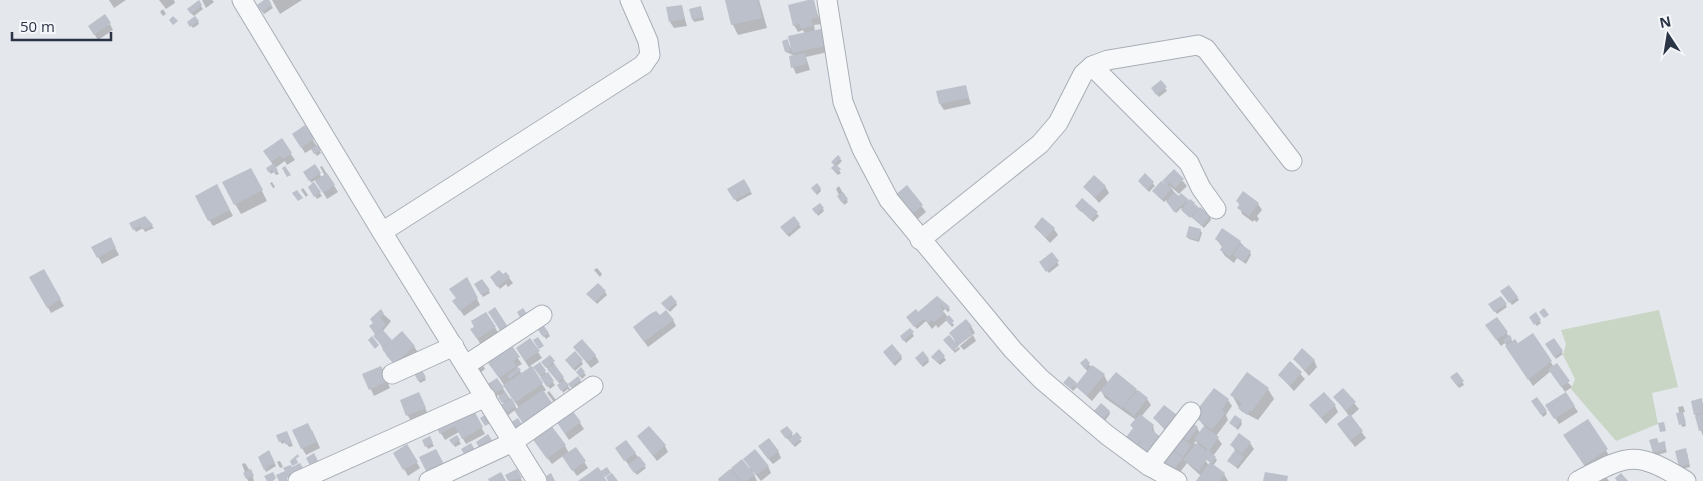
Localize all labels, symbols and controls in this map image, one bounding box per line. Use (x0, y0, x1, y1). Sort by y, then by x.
scale bar (12, 10, 111, 42)
north arrow (1643, 10, 1693, 60)
text: N (1658, 11, 1673, 32)
text: 50 m (20, 16, 55, 36)

